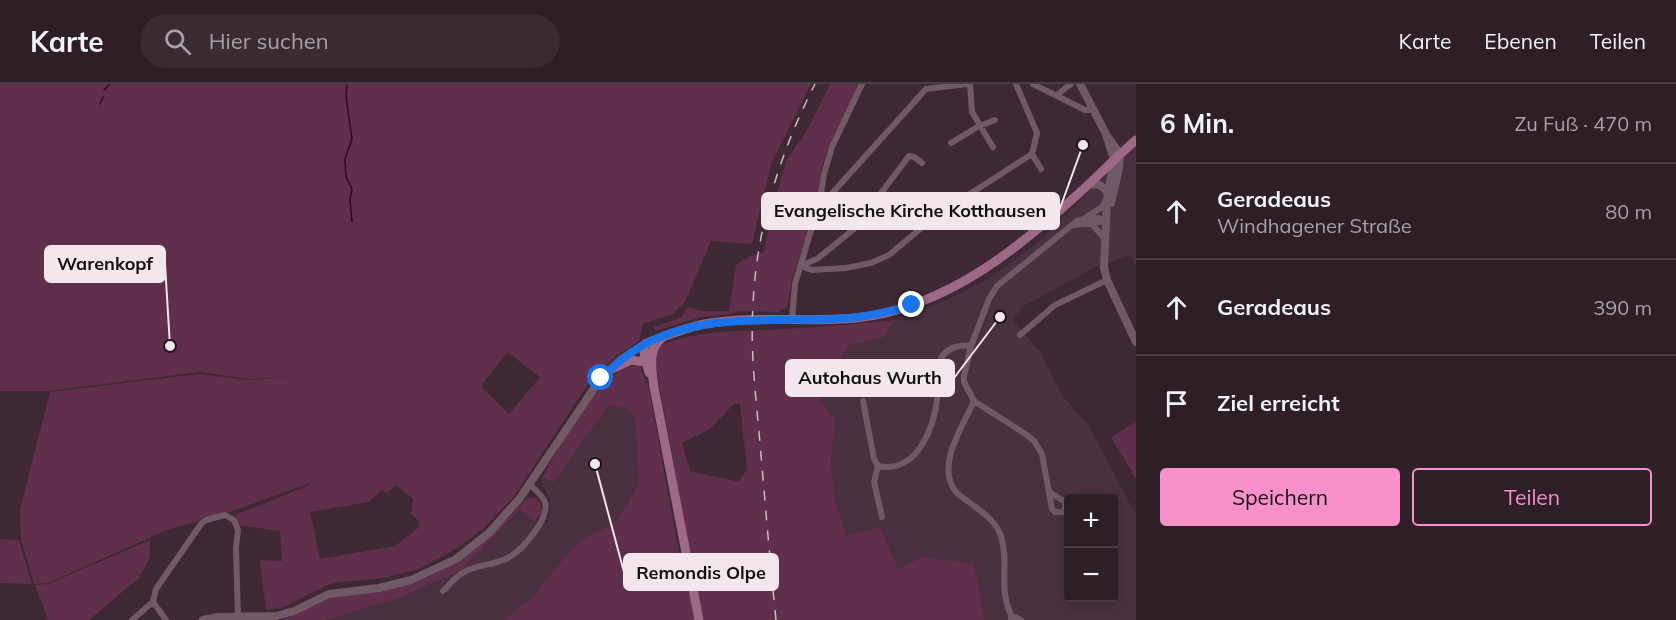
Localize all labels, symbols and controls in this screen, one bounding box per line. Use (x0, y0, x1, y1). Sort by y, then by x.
search box (140, 14, 560, 68)
text: Karte (30, 24, 104, 59)
icon: search (161, 25, 194, 58)
text: Hier suchen (209, 27, 329, 55)
text: Karte (1399, 28, 1451, 54)
text: Ebenen (1484, 28, 1557, 54)
text: Teilen (1590, 28, 1646, 54)
text: 6 Min. (1160, 107, 1234, 140)
text: Zu Fuß · 470 m (1514, 111, 1652, 136)
text: Geradeaus (1217, 185, 1331, 213)
callout: Evangelische Kirche Kotthausen (762, 193, 1059, 229)
icon: ahead (1160, 195, 1193, 228)
text: Evangelische Kirche Kotthausen (774, 199, 1046, 222)
text: 80 m (1605, 199, 1652, 224)
text: Windhagener Straße (1217, 213, 1412, 238)
callout: Warenkopf (45, 246, 165, 282)
text: Warenkopf (57, 252, 153, 275)
route end (898, 291, 924, 317)
icon: ahead (1160, 291, 1193, 324)
text: Geradeaus (1217, 293, 1331, 321)
text: 390 m (1593, 295, 1652, 320)
callout: Autohaus Wurth (786, 360, 954, 396)
route start (587, 364, 613, 390)
text: Autohaus Wurth (798, 366, 942, 389)
icon: arrive (1160, 387, 1193, 420)
text: Ziel erreicht (1217, 389, 1340, 417)
button: Speichern (1160, 468, 1400, 526)
button: Teilen (1412, 468, 1652, 526)
map controls (1064, 494, 1118, 602)
button: + (1064, 494, 1118, 548)
button: − (1064, 548, 1118, 602)
callout: Remondis Olpe (624, 554, 778, 590)
text: Remondis Olpe (636, 561, 766, 584)

